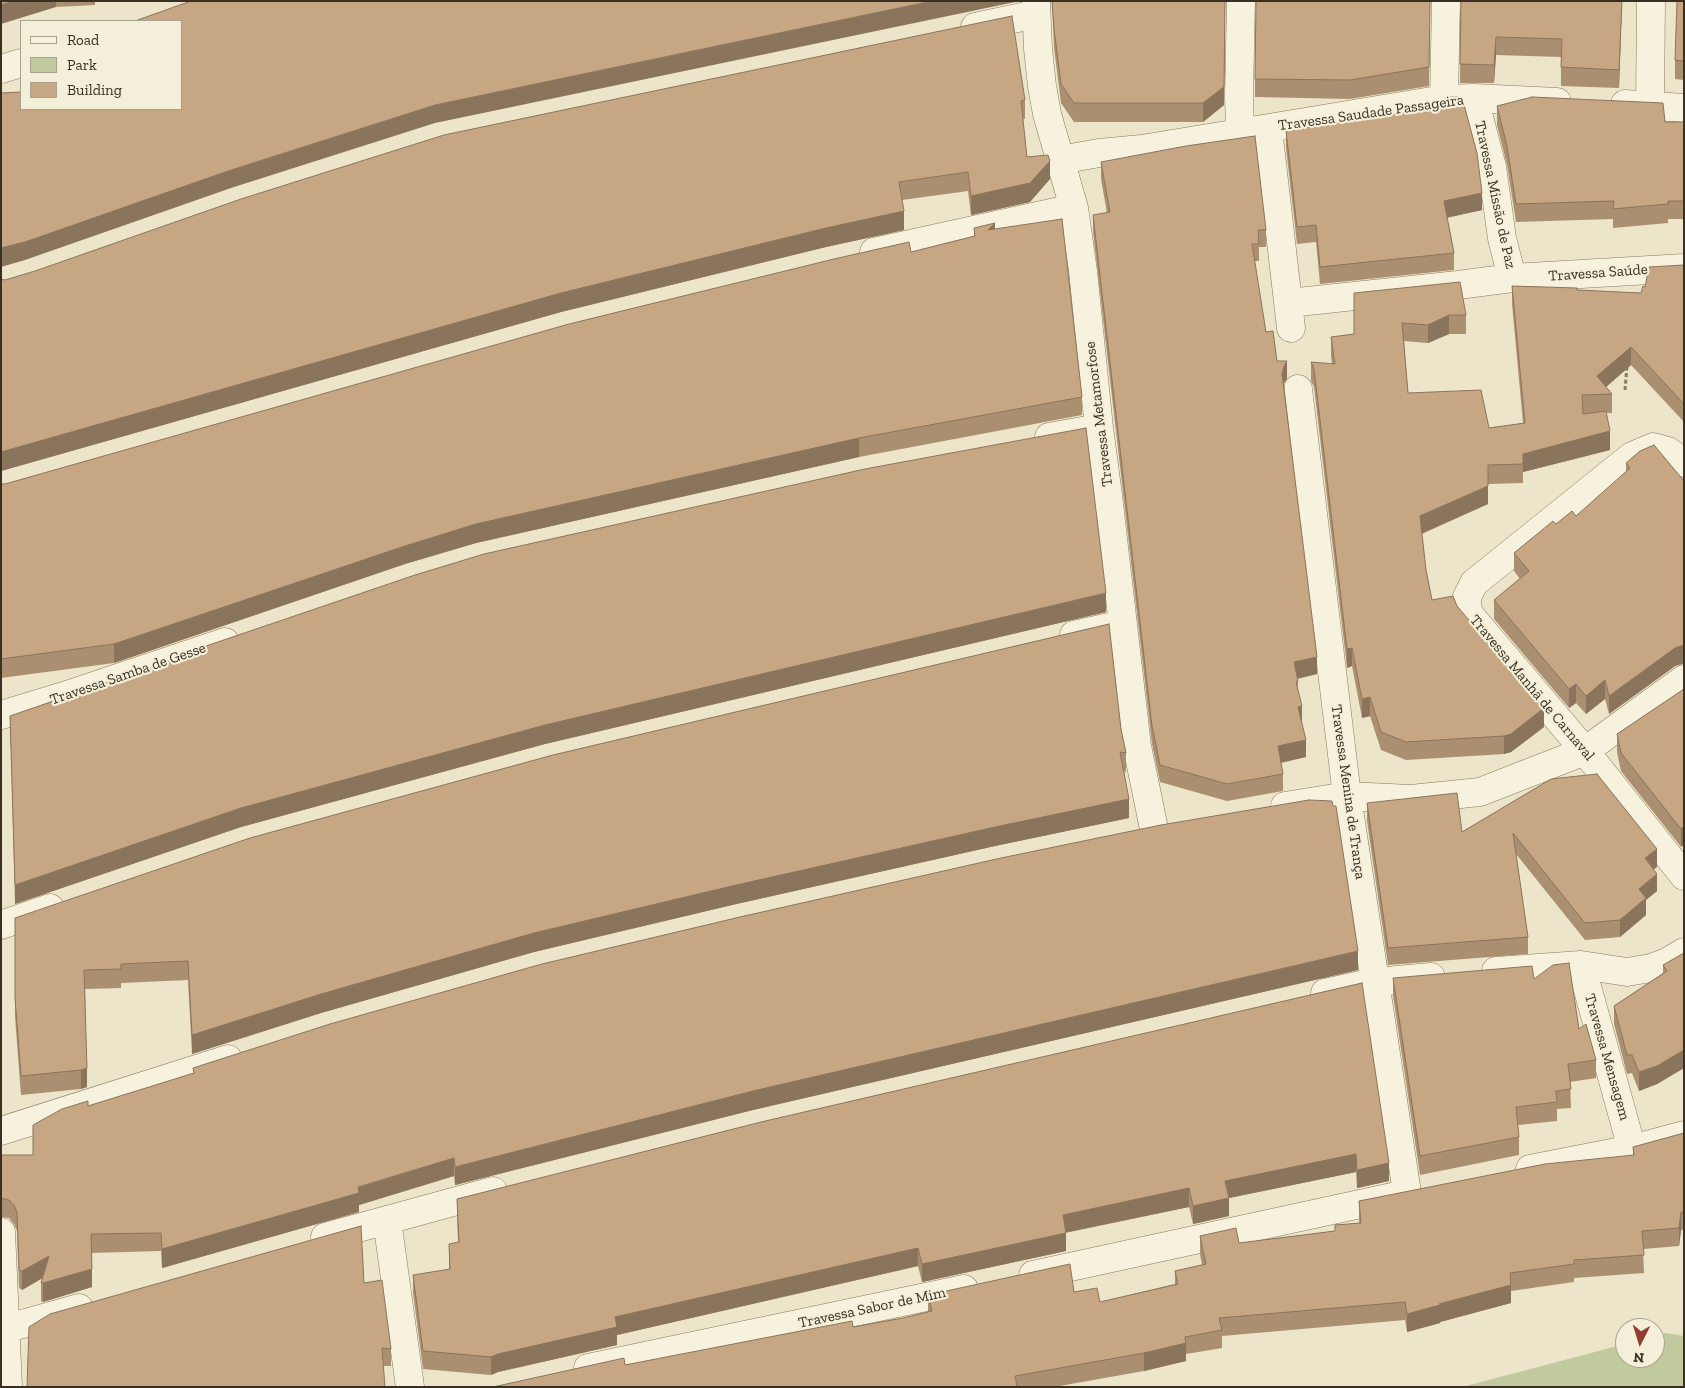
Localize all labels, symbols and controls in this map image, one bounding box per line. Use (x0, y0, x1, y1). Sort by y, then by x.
legend (20, 20, 182, 110)
text: Road (67, 31, 99, 49)
text: Park (67, 56, 97, 74)
text: Building (67, 81, 122, 99)
street label: Travessa Saudade Passageira (1277, 91, 1465, 135)
street label: Travessa Missão de Paz (1471, 119, 1519, 271)
street label: Travessa Saúde (1548, 261, 1648, 285)
street label: Travessa Metamorfose (1081, 340, 1117, 488)
street label: Travessa Manhã de Carnaval (1466, 611, 1598, 765)
street label: Travessa Samba de Gesse (48, 639, 208, 709)
street label: Travessa Menina de Trança (1327, 703, 1369, 881)
street label: Travessa Mensagem (1580, 992, 1634, 1122)
street label: Travessa Sabor de Mim (797, 1284, 947, 1332)
north arrow (1615, 1318, 1665, 1368)
text: N (1633, 1349, 1645, 1366)

